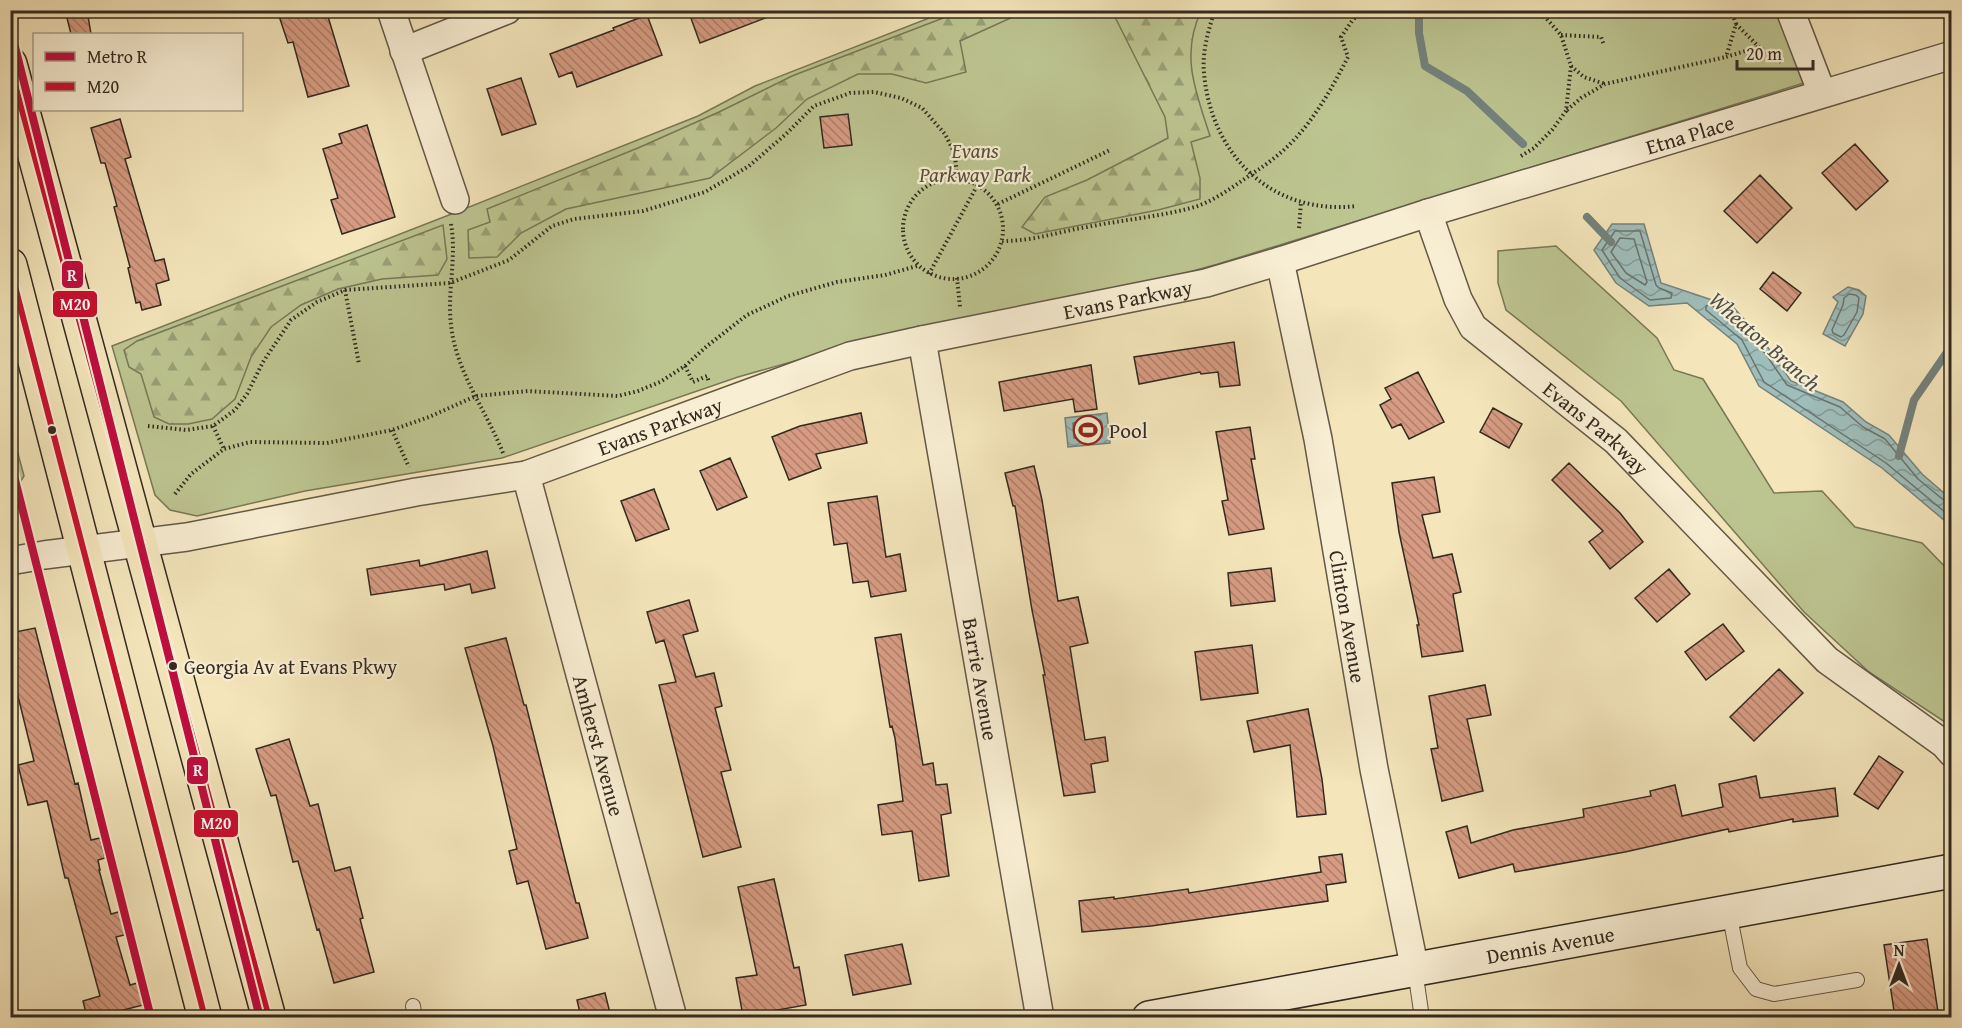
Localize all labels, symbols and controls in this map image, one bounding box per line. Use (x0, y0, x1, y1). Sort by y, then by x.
legend (33, 33, 243, 111)
scale bar (1737, 33, 1814, 71)
text: 20 m (1746, 40, 1782, 67)
text: Metro R (87, 43, 148, 70)
text: M20 (87, 73, 119, 100)
street label: Etna Place (1642, 106, 1738, 162)
park label: Evans Parkway Park (918, 135, 1031, 190)
line badge: R (61, 260, 84, 289)
text: R (67, 263, 77, 287)
street label: Evans Parkway (1060, 271, 1195, 327)
water label: Wheaton Branch (1702, 283, 1828, 399)
line badge: M20 (52, 290, 98, 318)
text: M20 (60, 292, 90, 316)
street label: Evans Parkway (1537, 373, 1656, 482)
street label: Evans Parkway (593, 389, 727, 463)
sports icon: Pool (1072, 414, 1104, 446)
place label: Pool (1109, 415, 1148, 446)
unlabelled marker (46, 424, 58, 436)
street label: Clinton Avenue (1322, 548, 1375, 685)
street label: Barrie Avenue (955, 615, 1007, 743)
place label: Georgia Av at Evans Pkwy (184, 652, 397, 681)
marker: Georgia Av at Evans Pkwy (167, 660, 179, 672)
street label: Amherst Avenue (565, 671, 633, 820)
line badge: R (186, 756, 209, 785)
text: R (193, 758, 203, 782)
line badge: M20 (193, 809, 239, 838)
text: M20 (201, 811, 231, 835)
street label: Dennis Avenue (1484, 918, 1617, 971)
north arrow (1869, 935, 1929, 995)
text: N (1894, 938, 1905, 962)

